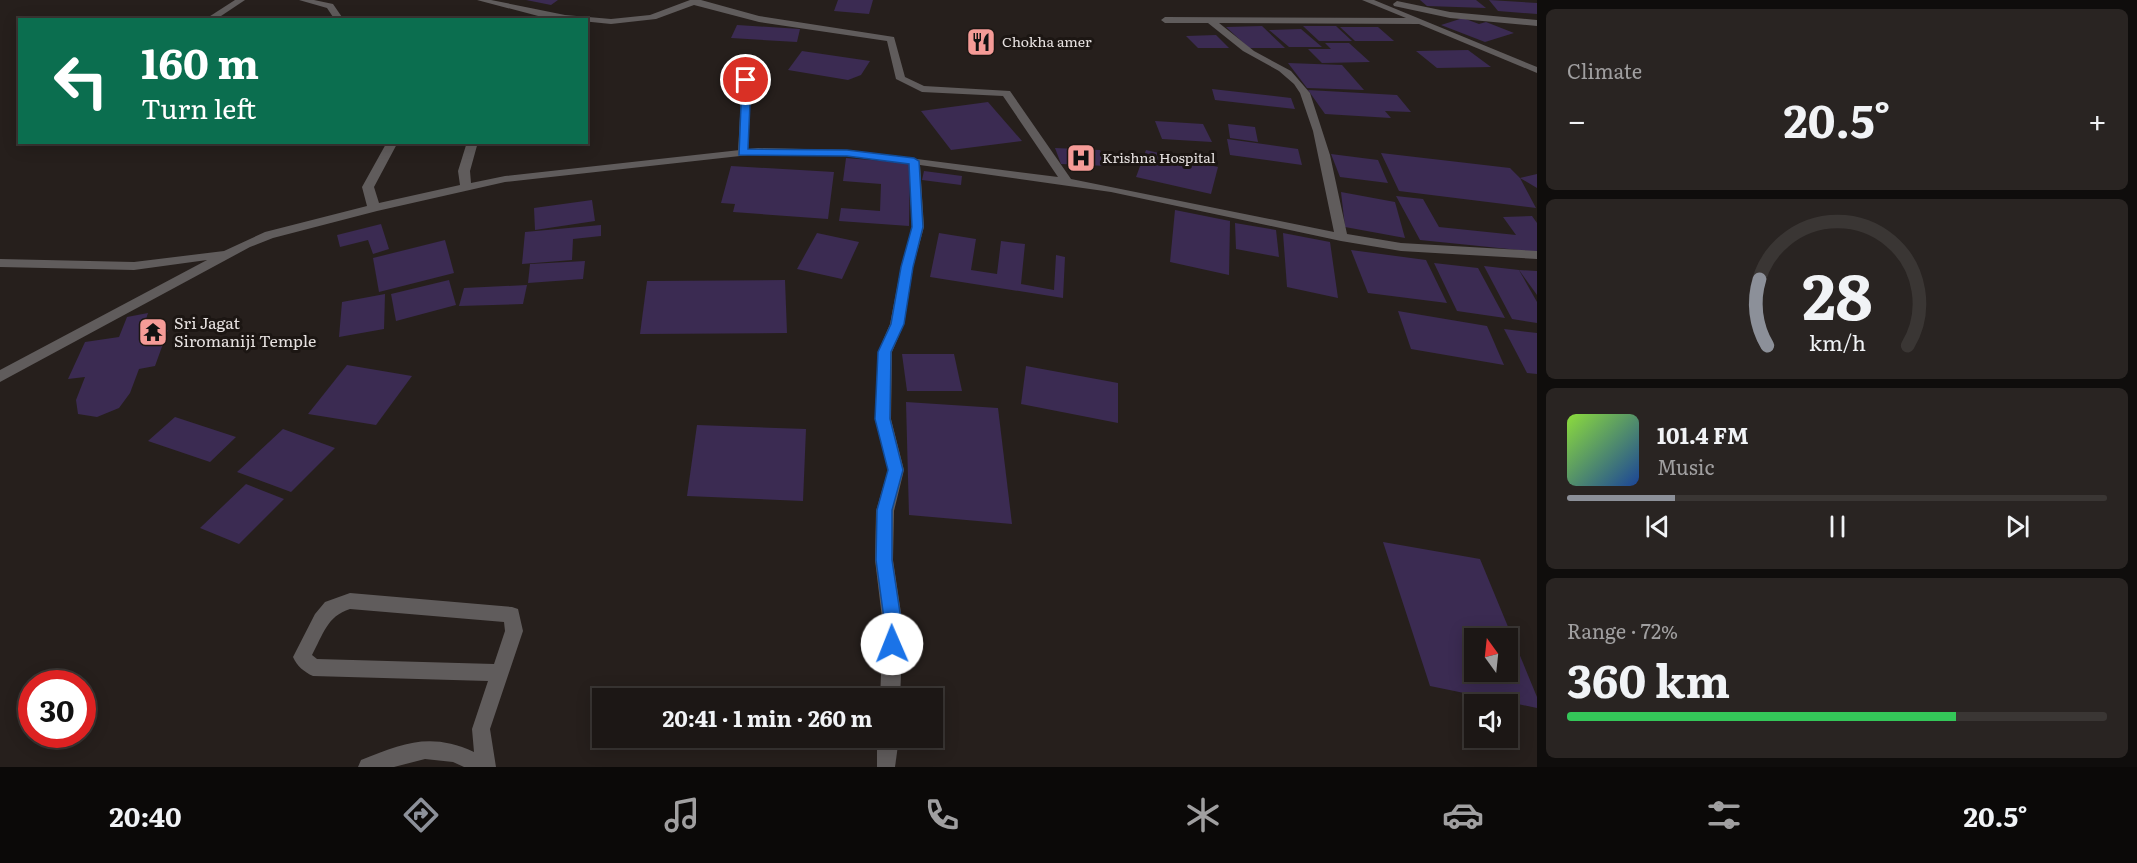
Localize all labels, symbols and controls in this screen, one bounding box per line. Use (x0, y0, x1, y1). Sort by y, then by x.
restaurant icon: Chokha amer (965, 26, 997, 58)
text: 160 m (141, 30, 259, 92)
place label: Chokha amer (1002, 31, 1092, 51)
icon: left (42, 42, 120, 120)
pin (720, 54, 771, 105)
text: Climate (1567, 55, 1642, 85)
icon: arrive (729, 63, 762, 96)
text: 20.5° (1783, 85, 1891, 152)
text: Turn left (141, 87, 256, 127)
text: − (1567, 94, 1586, 143)
text: + (2088, 94, 2107, 143)
hospital icon: Krishna Hospital (1065, 142, 1097, 174)
place label: Krishna Hospital (1102, 147, 1216, 167)
text: 28 (1802, 247, 1872, 339)
place label: Sri Jagat Siromaniji Temple (174, 310, 316, 352)
temple icon: Sri Jagat Siromaniji Temple (137, 316, 169, 348)
text: km/h (1808, 326, 1866, 358)
text: 101.4 FM (1657, 418, 1749, 451)
text: Music (1657, 451, 1714, 481)
icon: previous (1641, 510, 1674, 543)
icon: pause (1821, 510, 1854, 543)
icon: next (2001, 510, 2034, 543)
position arrow (860, 612, 924, 676)
text: Range · 72% (1567, 615, 1678, 645)
north arrow (1464, 628, 1518, 682)
map controls (1464, 628, 1518, 748)
text: 360 km (1567, 645, 1730, 712)
speed limit sign: 30 (18, 670, 96, 748)
button: sound (1464, 694, 1518, 748)
text: 20:41 · 1 min · 260 m (663, 701, 872, 734)
icon: directions (400, 794, 442, 836)
icon: music (661, 794, 703, 836)
icon: phone (921, 794, 963, 836)
icon: climate (1182, 794, 1224, 836)
icon: car (1442, 794, 1484, 836)
icon: filters (1703, 794, 1745, 836)
text: 20:40 (109, 795, 182, 835)
text: 20.5° (1963, 795, 2028, 835)

